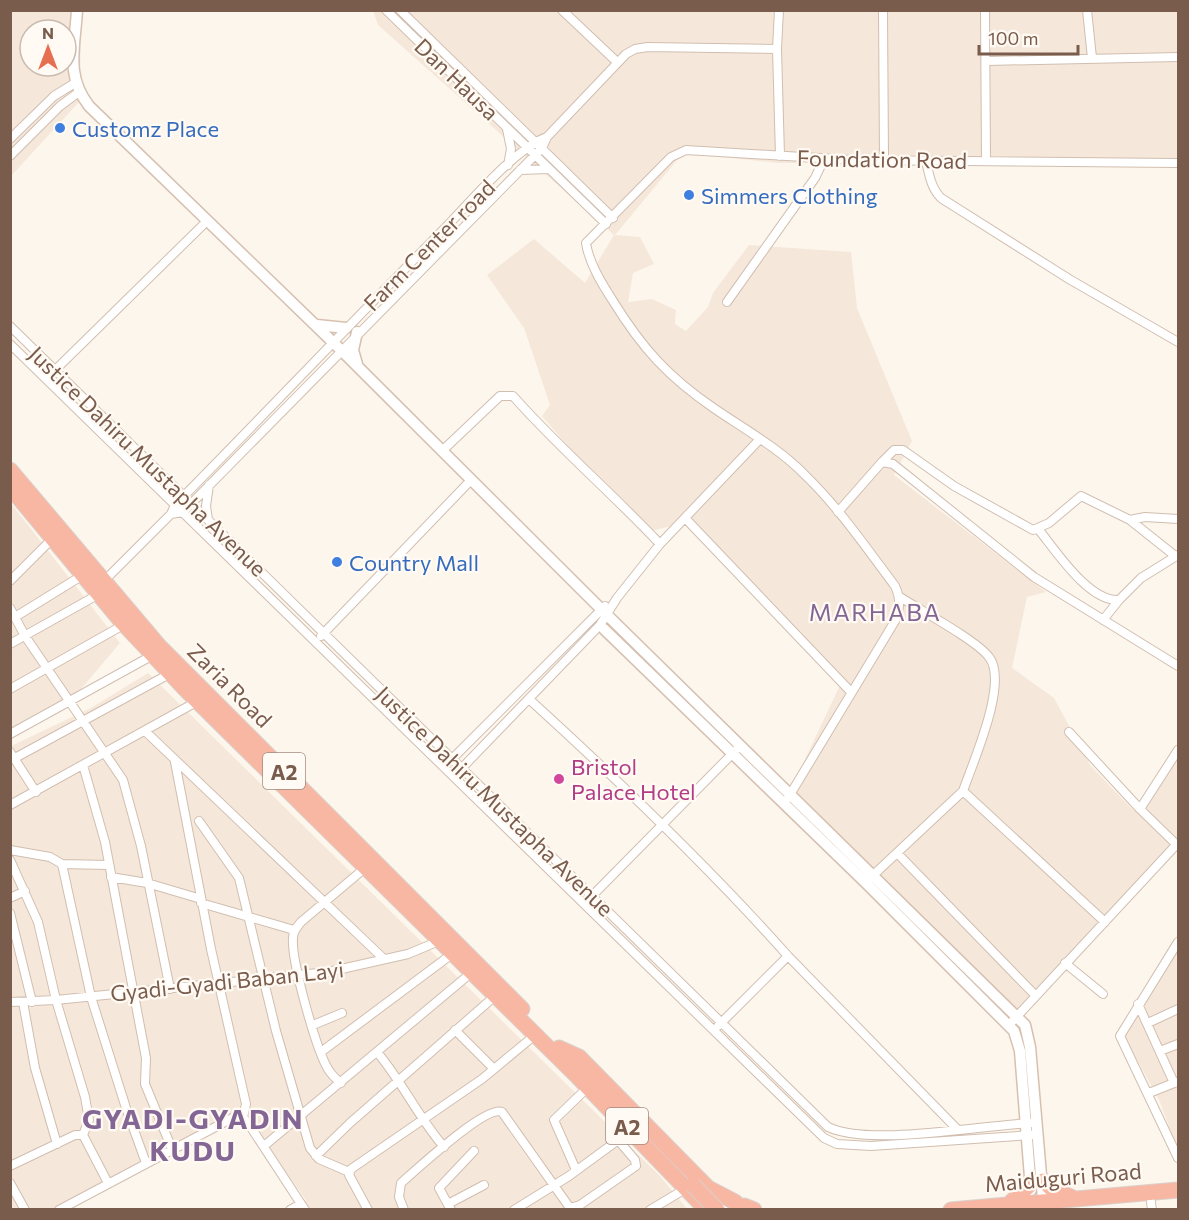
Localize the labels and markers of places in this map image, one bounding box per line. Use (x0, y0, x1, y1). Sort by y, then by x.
place label: Customz Place (72, 115, 219, 142)
marker: Customz Place (53, 121, 67, 135)
place label: Simmers Clothing (701, 182, 878, 209)
marker: Simmers Clothing (682, 188, 696, 202)
place label: Country Mall (349, 549, 479, 576)
marker: Country Mall (330, 555, 344, 569)
place label: Bristol Palace Hotel (571, 753, 696, 805)
marker: Bristol Palace Hotel (552, 772, 566, 786)

